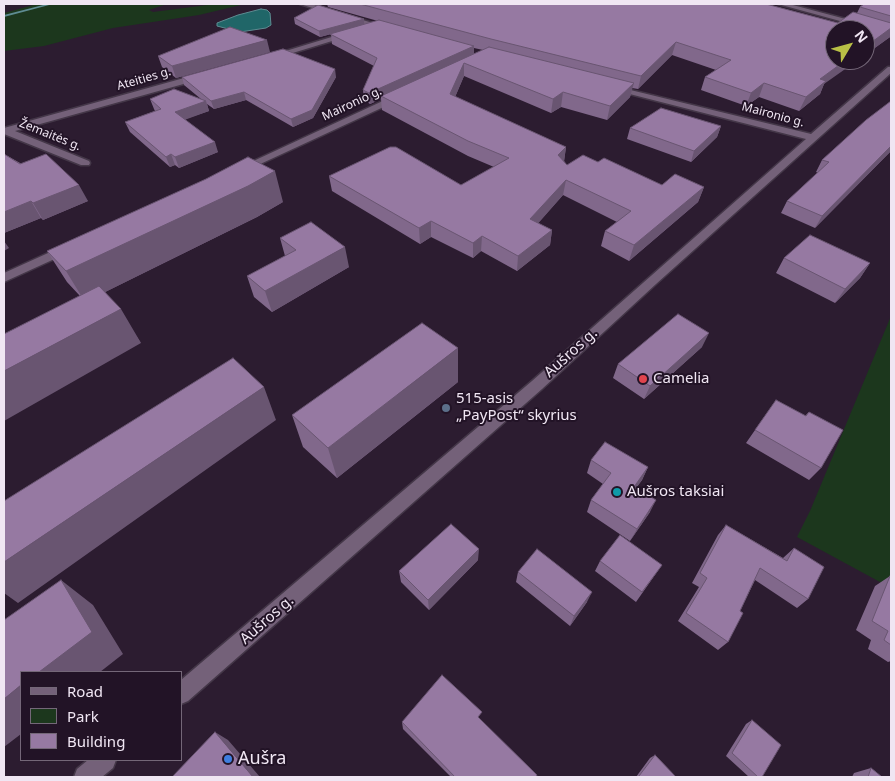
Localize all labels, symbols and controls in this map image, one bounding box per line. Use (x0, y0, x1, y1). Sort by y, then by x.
north arrow (825, 20, 875, 70)
text: N (851, 26, 873, 47)
street label: Ateities g. (115, 64, 173, 94)
street label: Maironio g. (320, 84, 384, 124)
street label: Maironio g. (740, 100, 806, 130)
street label: Žemaitės g. (17, 116, 83, 154)
street label: Aušros g. (541, 324, 601, 382)
place label: Camelia (653, 370, 710, 388)
marker: Camelia (637, 373, 649, 385)
place label: 515-asis „PayPost“ skyrius (456, 390, 577, 425)
marker: 515-asis „PayPost“ skyrius (440, 402, 452, 414)
place label: Aušros taksiai (627, 483, 724, 501)
marker: Aušros taksiai (611, 486, 623, 498)
street label: Aušros g. (236, 592, 298, 648)
legend (20, 671, 182, 761)
text: Road (67, 681, 103, 701)
text: Park (67, 706, 99, 726)
text: Building (67, 731, 125, 751)
place label: Aušra (238, 748, 286, 770)
marker: Aušra (222, 753, 234, 765)

